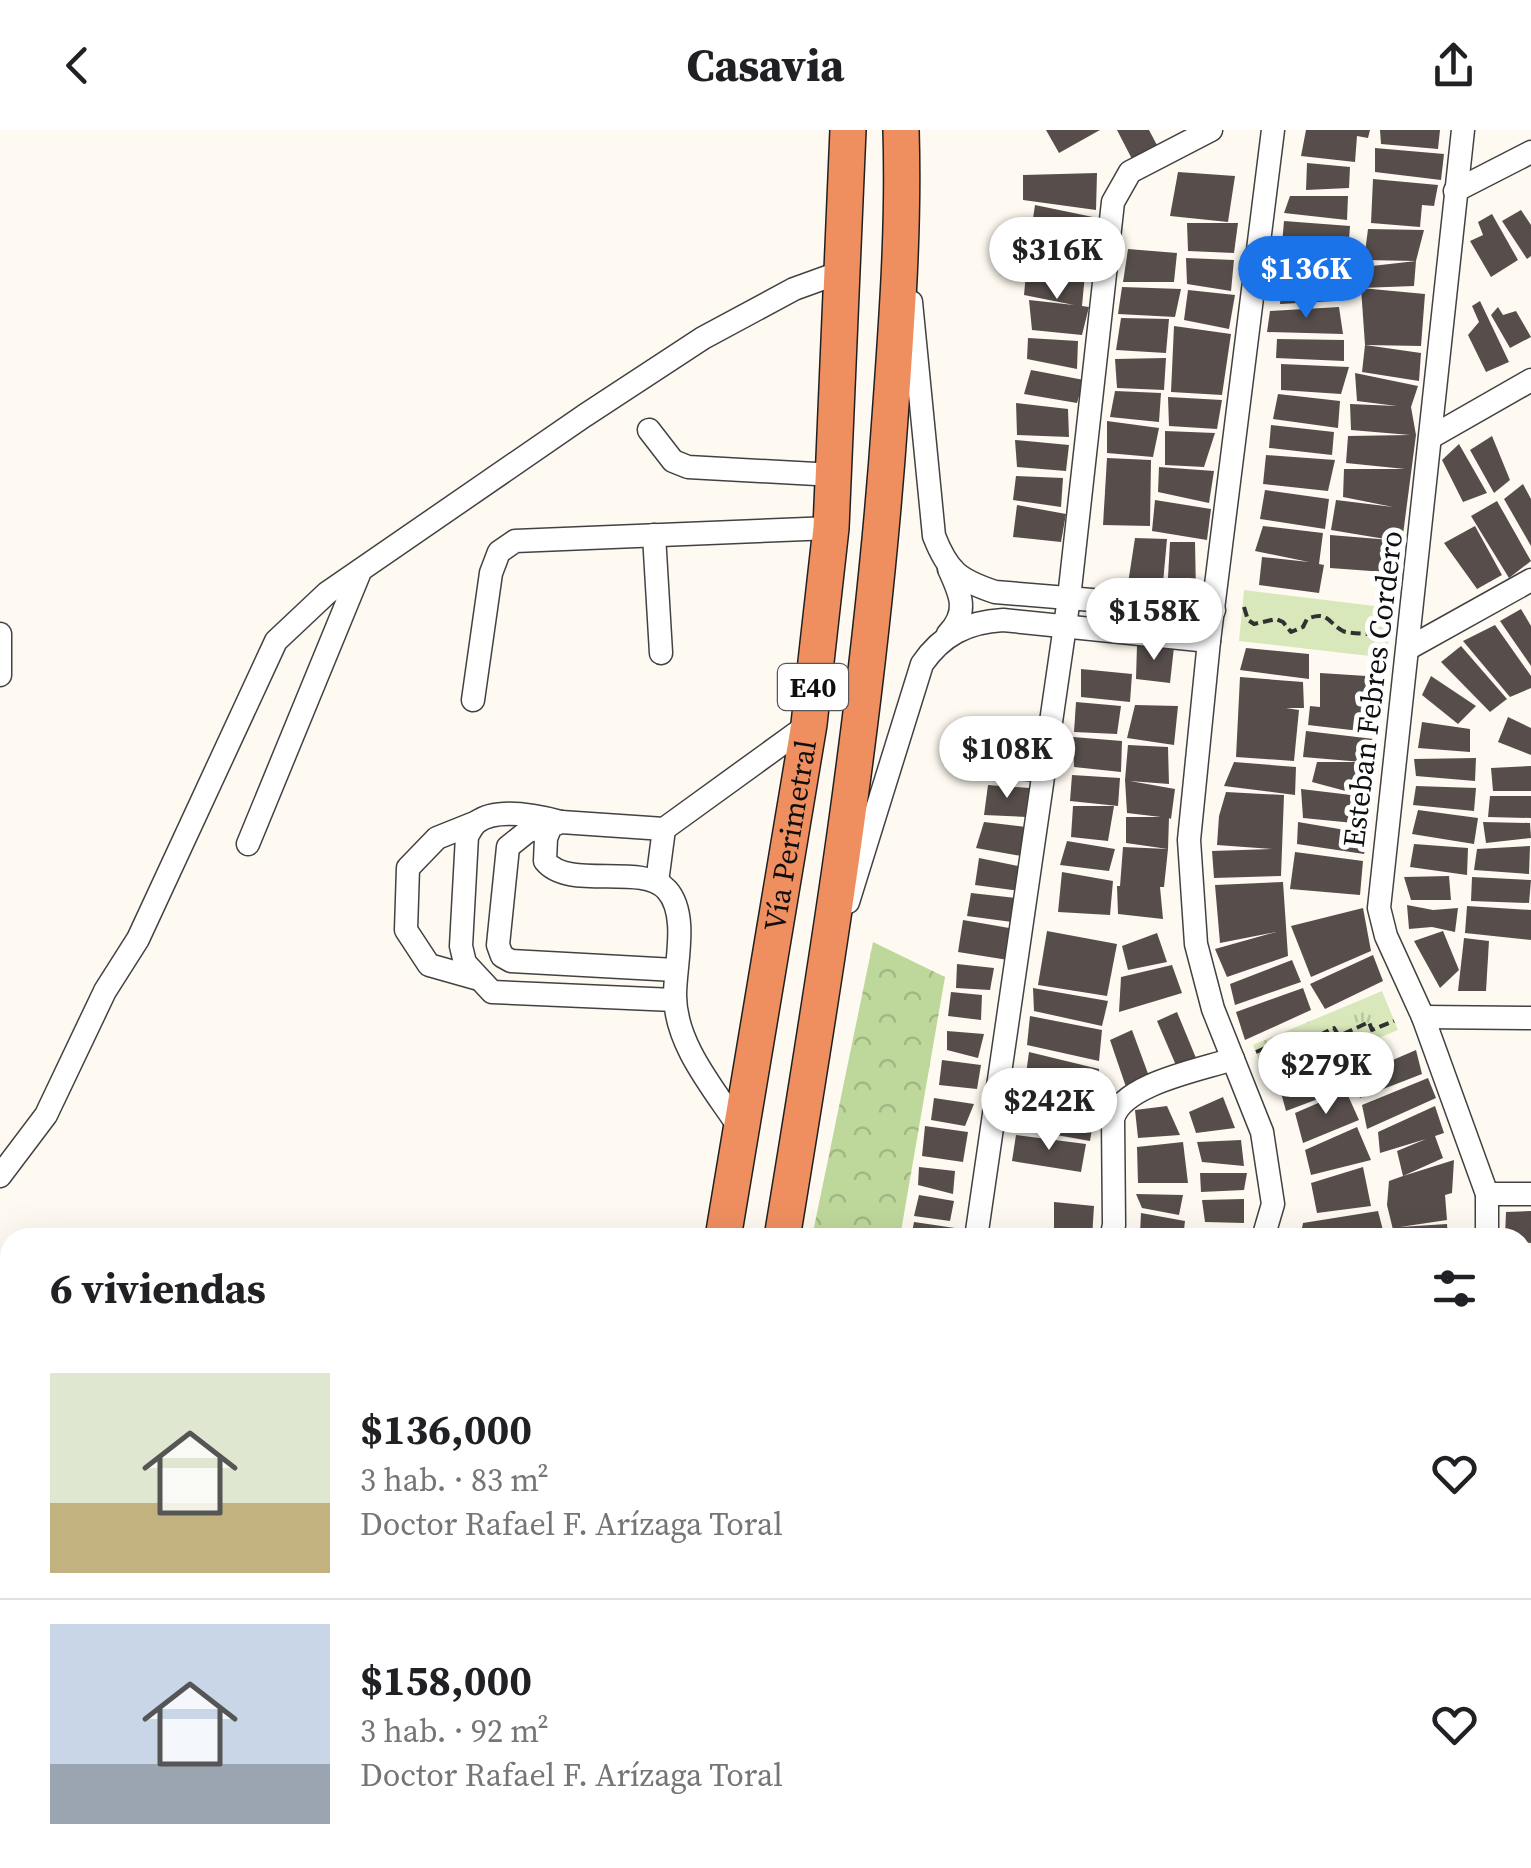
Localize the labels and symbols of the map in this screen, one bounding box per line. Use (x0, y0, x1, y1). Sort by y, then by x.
pin: $316K (987, 217, 1127, 302)
pin: $136K (1236, 236, 1376, 321)
street label: Esteban Febres Cordero (1333, 528, 1412, 850)
pin: $158K (1084, 578, 1224, 663)
road number: E40 (778, 664, 848, 710)
pin: $108K (937, 716, 1077, 801)
street label: Vía Perimetral (754, 737, 826, 934)
pin: $279K (1256, 1032, 1396, 1117)
pin: $242K (979, 1068, 1119, 1153)

